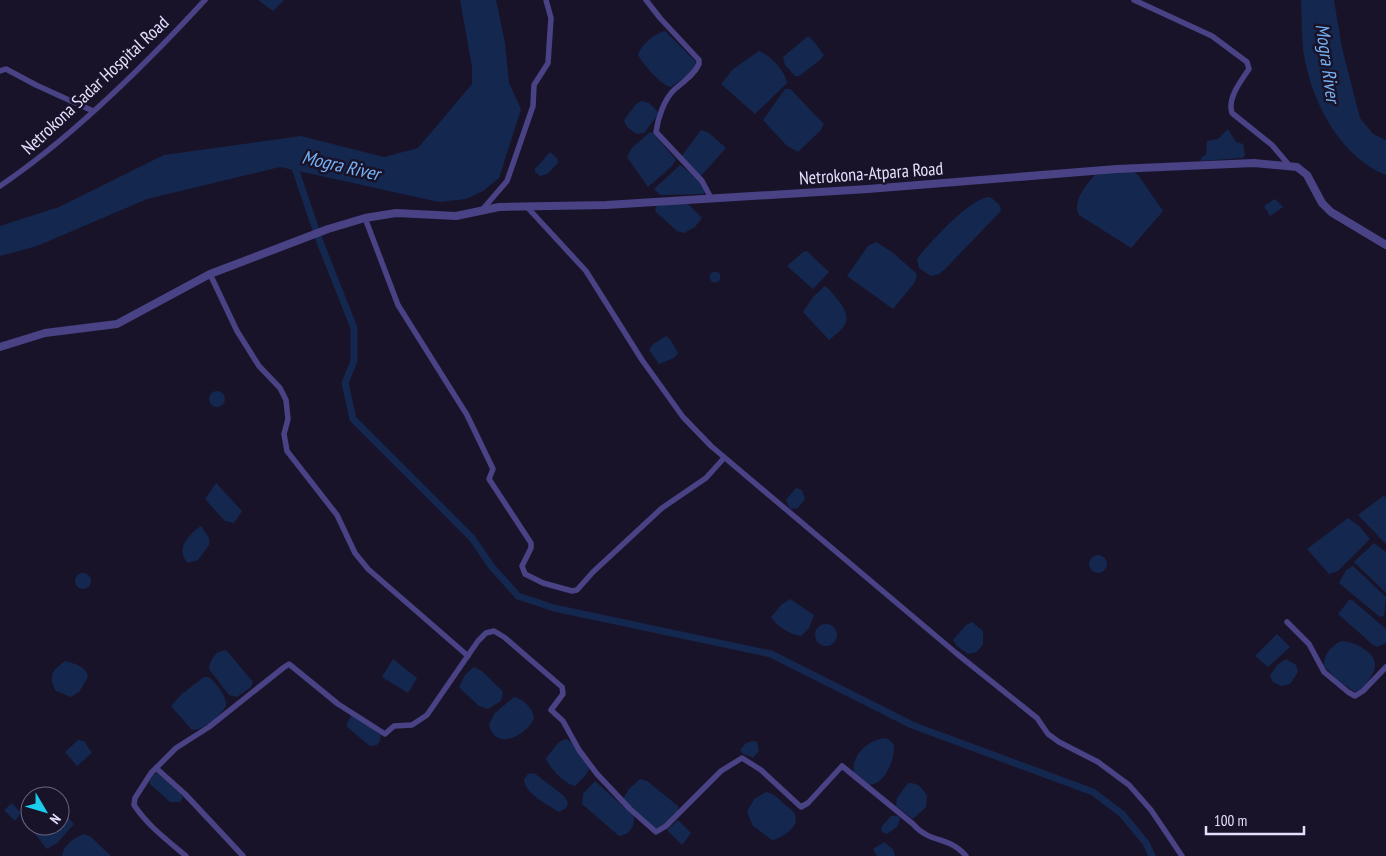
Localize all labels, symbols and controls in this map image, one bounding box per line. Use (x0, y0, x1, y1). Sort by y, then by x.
street label: Netrokona Sadar Hospital Road (17, 11, 173, 159)
water label: Mogra River (1311, 22, 1346, 107)
water label: Mogra River (300, 144, 385, 186)
street label: Netrokona-Atpara Road (798, 156, 944, 190)
north arrow (20, 786, 70, 836)
scale bar (1206, 804, 1304, 836)
text: N (46, 810, 65, 828)
text: 100 m (1214, 811, 1247, 830)

